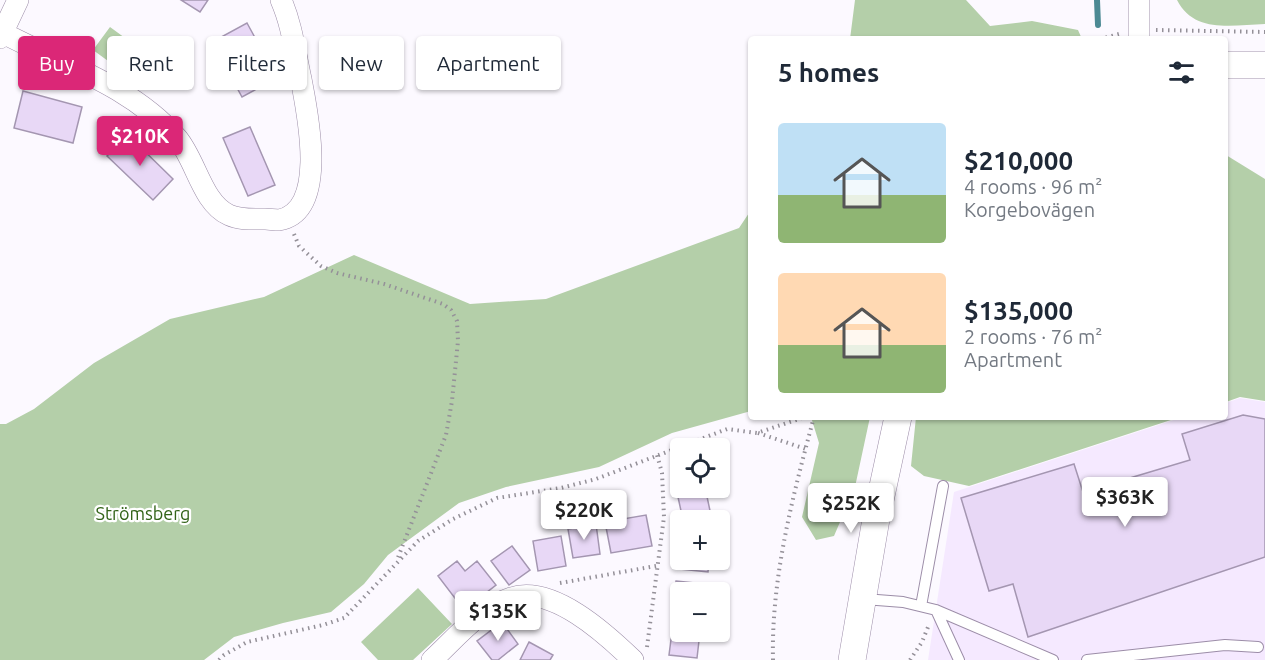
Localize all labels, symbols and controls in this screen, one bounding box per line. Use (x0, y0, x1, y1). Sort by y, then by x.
chip: Buy (18, 36, 95, 90)
chip: Rent (107, 36, 194, 90)
chip: Filters (206, 36, 307, 90)
chip: New (319, 36, 404, 90)
chip: Apartment (416, 36, 561, 90)
icon: filters (1165, 56, 1198, 89)
text: 5 homes (778, 58, 879, 87)
pin: $210K (98, 116, 182, 167)
text: $210K (111, 124, 169, 147)
text: $210,000 (964, 146, 1073, 175)
icon: home (826, 147, 898, 219)
text: 4 rooms · 96 m² (964, 175, 1102, 198)
text: Korgebovägen (964, 198, 1095, 221)
text: $135,000 (964, 296, 1073, 325)
icon: home (826, 297, 898, 369)
text: 2 rooms · 76 m² (964, 325, 1102, 348)
text: Apartment (964, 348, 1062, 371)
map controls (670, 438, 730, 642)
button: locate (670, 438, 730, 498)
pin: $363K (1083, 477, 1167, 528)
pin: $252K (809, 483, 893, 534)
text: $363K (1096, 485, 1154, 508)
pin: $220K (542, 490, 626, 541)
text: $252K (822, 491, 880, 514)
text: $220K (555, 498, 613, 521)
park label: Strömsberg (96, 503, 190, 523)
button: + (670, 510, 730, 570)
button: − (670, 582, 730, 642)
pin: $135K (456, 591, 540, 642)
text: $135K (469, 599, 527, 622)

